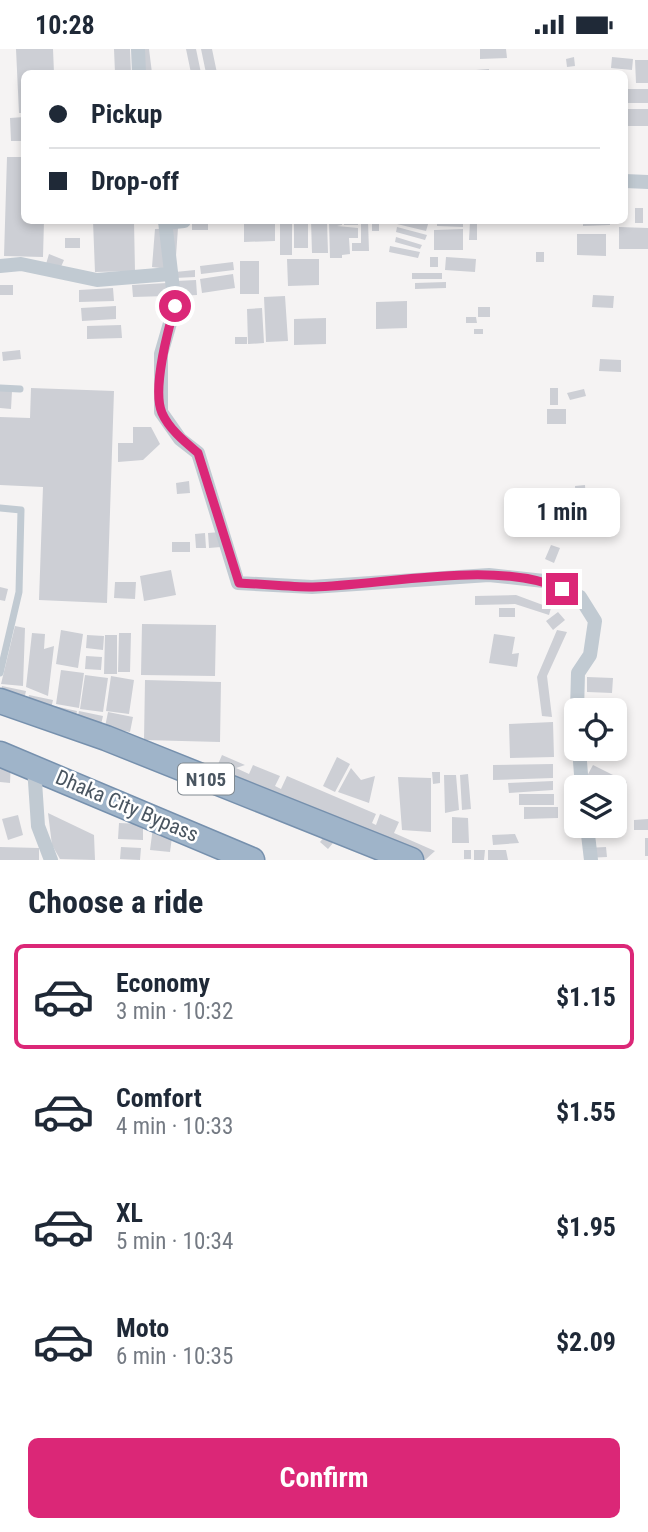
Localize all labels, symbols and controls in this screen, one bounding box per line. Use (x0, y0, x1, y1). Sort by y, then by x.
text: 10:28 (35, 10, 95, 40)
text: Pickup (91, 99, 162, 129)
text: Drop-off (91, 166, 179, 196)
route start (159, 290, 191, 322)
callout: 1 min (504, 487, 620, 537)
text: 1 min (536, 499, 588, 526)
route end (546, 573, 578, 605)
map controls (564, 698, 627, 838)
button: locate (564, 698, 627, 761)
road number: N105 (178, 764, 234, 795)
street label: Dhaka City Bypass (52, 765, 202, 847)
button: layers (564, 775, 627, 838)
text: Choose a ride (28, 883, 203, 921)
icon: car (32, 965, 95, 1028)
text: Economy (116, 968, 210, 998)
text: $1.15 (556, 982, 616, 1012)
text: 3 min · 10:32 (116, 998, 233, 1025)
icon: car (32, 1080, 95, 1143)
text: Comfort (116, 1083, 202, 1113)
text: $1.55 (556, 1097, 616, 1127)
text: 4 min · 10:33 (116, 1113, 233, 1140)
icon: car (32, 1195, 95, 1258)
text: XL (116, 1198, 143, 1228)
text: $1.95 (556, 1212, 616, 1242)
text: 5 min · 10:34 (116, 1228, 233, 1255)
icon: car (32, 1310, 95, 1373)
text: Moto (116, 1313, 169, 1343)
text: $2.09 (556, 1327, 616, 1357)
text: 6 min · 10:35 (116, 1343, 233, 1370)
button: Confirm (28, 1438, 620, 1518)

